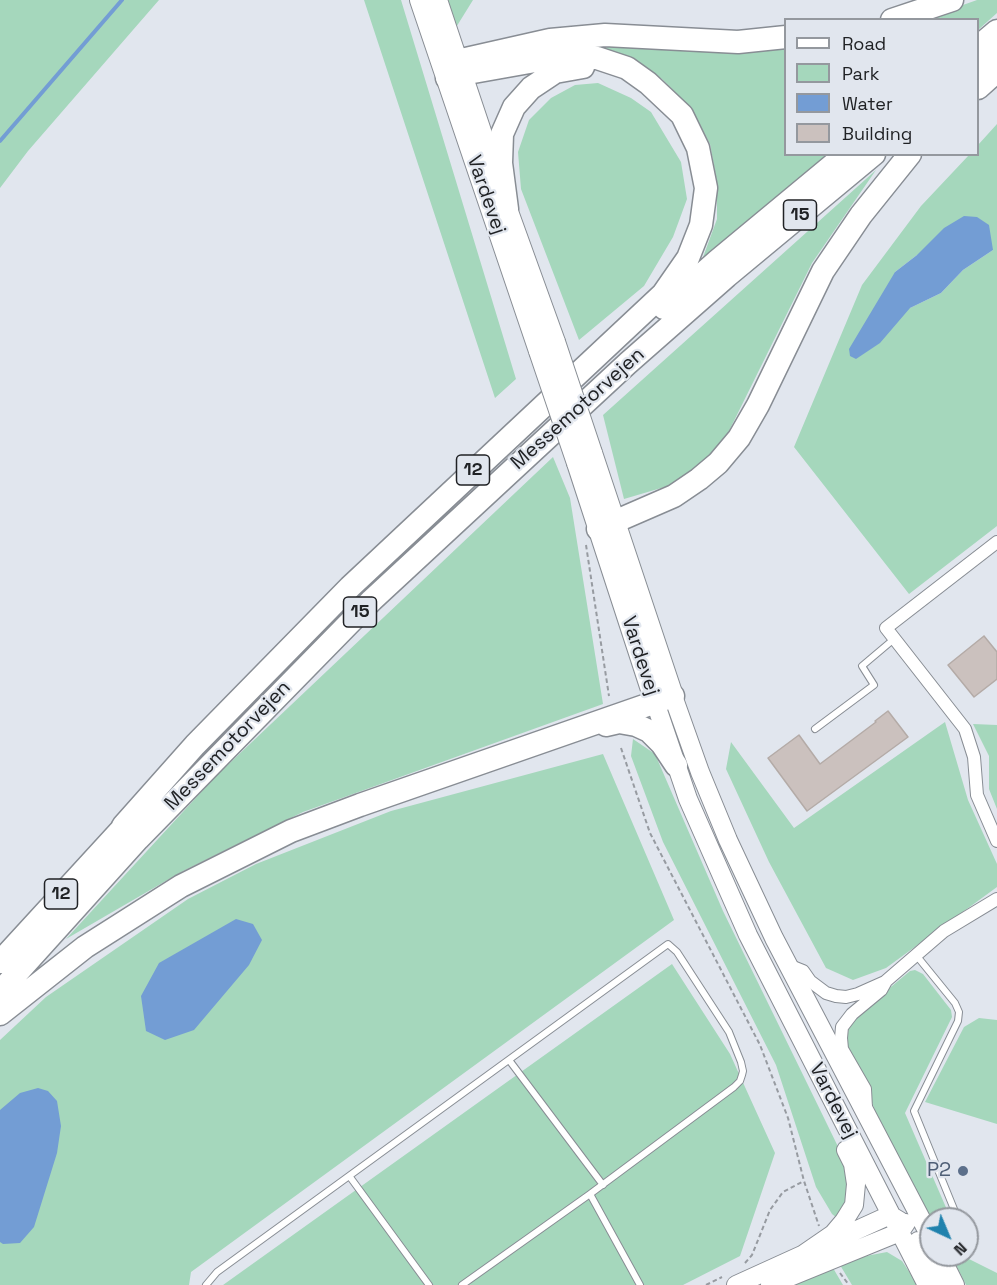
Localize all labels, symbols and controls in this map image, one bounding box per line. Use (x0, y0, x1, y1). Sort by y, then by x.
legend (784, 18, 979, 156)
text: Road (842, 32, 886, 55)
text: Park (842, 62, 879, 85)
text: Water (842, 92, 893, 115)
text: Building (842, 122, 912, 145)
street label: Vardevej (461, 152, 511, 238)
road number: 15 (784, 200, 816, 230)
street label: Messemotorvejen (506, 343, 650, 475)
road number: 12 (456, 455, 490, 485)
road number: 15 (344, 597, 376, 627)
street label: Vardevej (616, 613, 664, 699)
street label: Messemotorvejen (160, 676, 296, 816)
road number: 12 (44, 879, 78, 909)
street label: Vardevej (804, 1059, 862, 1143)
place label: P2 (927, 1159, 951, 1183)
marker: P2 (956, 1164, 970, 1178)
north arrow (919, 1207, 979, 1267)
text: N (949, 1238, 972, 1260)

